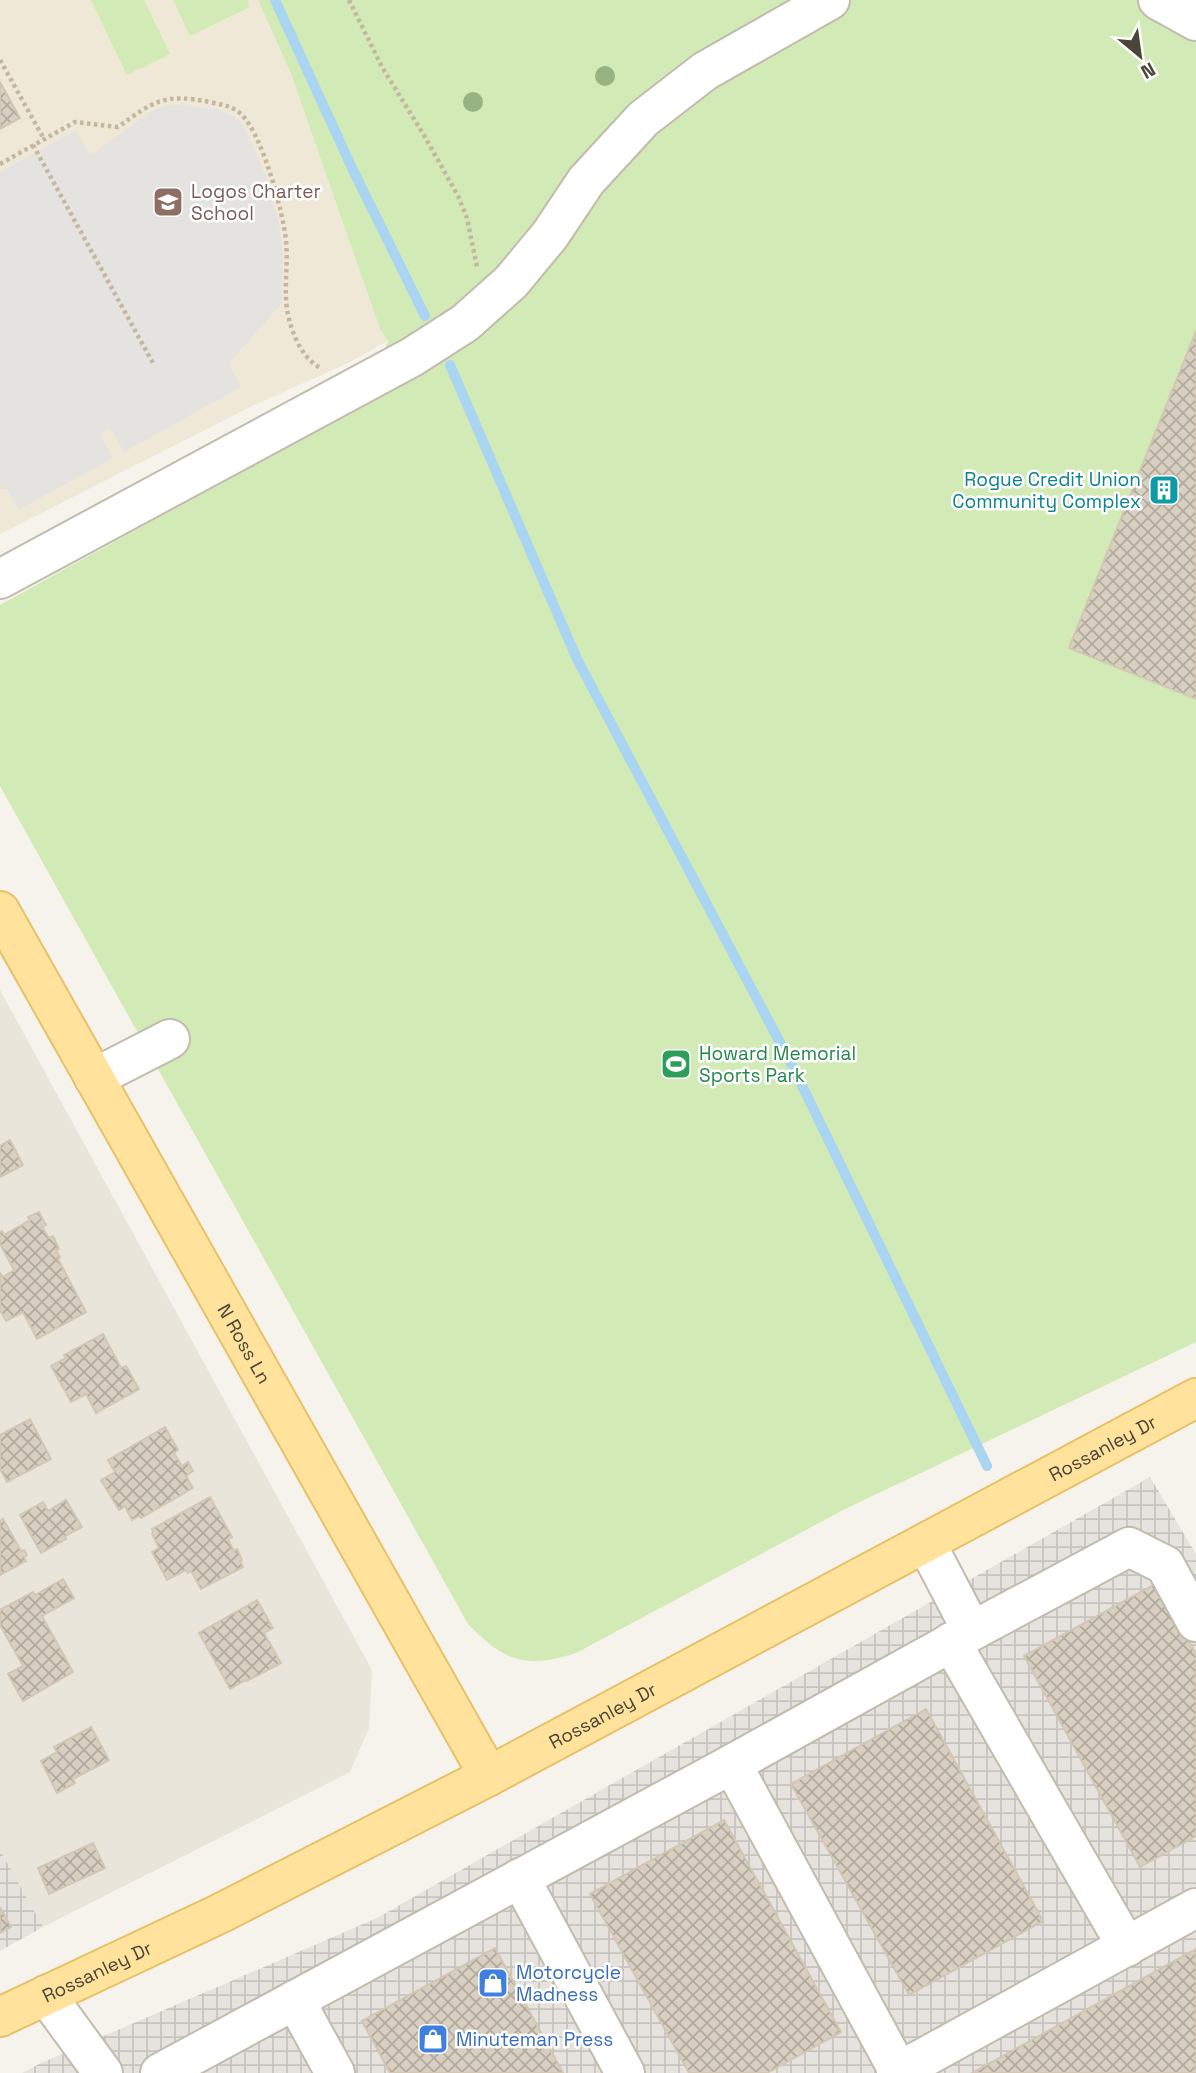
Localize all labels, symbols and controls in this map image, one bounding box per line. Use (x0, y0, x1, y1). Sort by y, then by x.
north arrow (1105, 21, 1175, 91)
text: N (1136, 56, 1160, 84)
place label: Logos Charter School (191, 179, 321, 226)
school or university icon: Logos Charter School (151, 185, 185, 219)
place label: Rogue Credit Union Community Complex (952, 467, 1141, 514)
building icon: Rogue Credit Union Community Complex (1147, 473, 1181, 507)
place label: Howard Memorial Sports Park (699, 1041, 856, 1088)
sports icon: Howard Memorial Sports Park (659, 1047, 693, 1081)
street label: N Ross Ln (212, 1299, 277, 1388)
street label: Rossanley Dr (1045, 1409, 1161, 1487)
street label: Rossanley Dr (545, 1677, 661, 1755)
street label: Rossanley Dr (38, 1935, 156, 2008)
place label: Motorcycle Madness (516, 1960, 621, 2007)
shop icon: Motorcycle Madness (476, 1966, 510, 2000)
shop icon: Minuteman Press (416, 2022, 450, 2056)
place label: Minuteman Press (456, 2027, 613, 2052)

